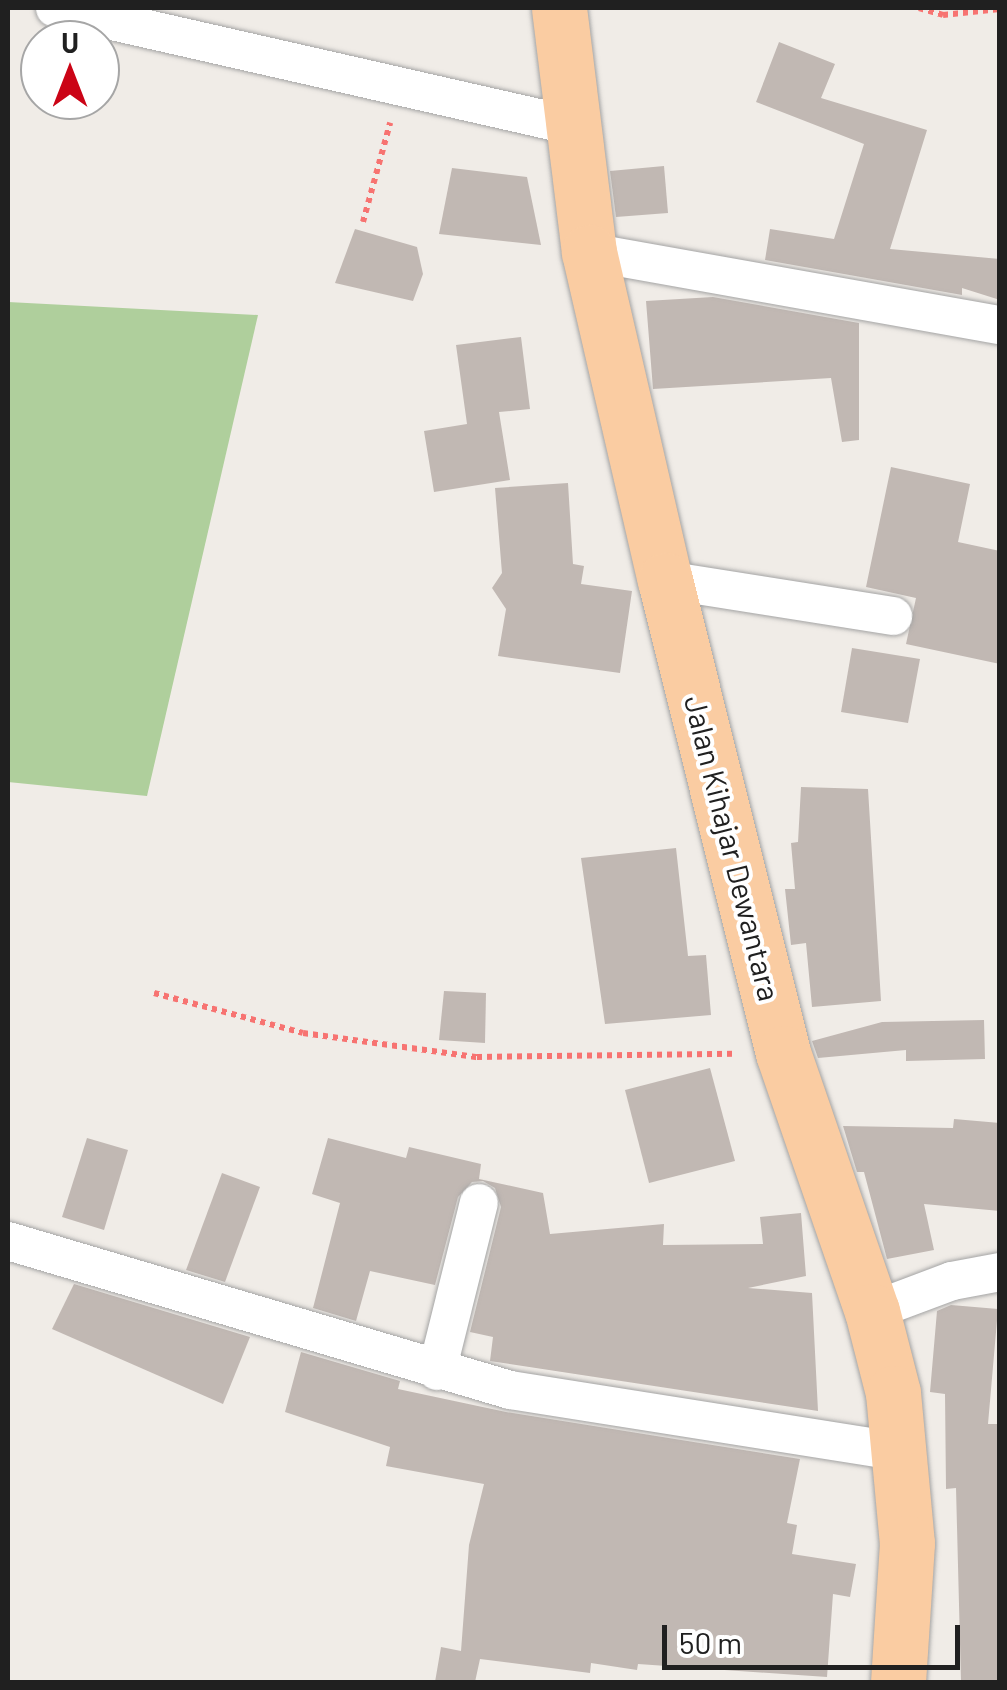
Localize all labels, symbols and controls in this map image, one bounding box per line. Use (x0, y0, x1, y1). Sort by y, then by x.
north arrow (20, 20, 120, 120)
text: U (61, 25, 79, 59)
street label: Jalan Kihajar Dewantara (678, 692, 788, 1004)
scale bar (667, 1605, 964, 1667)
text: 50 m (679, 1624, 742, 1660)

